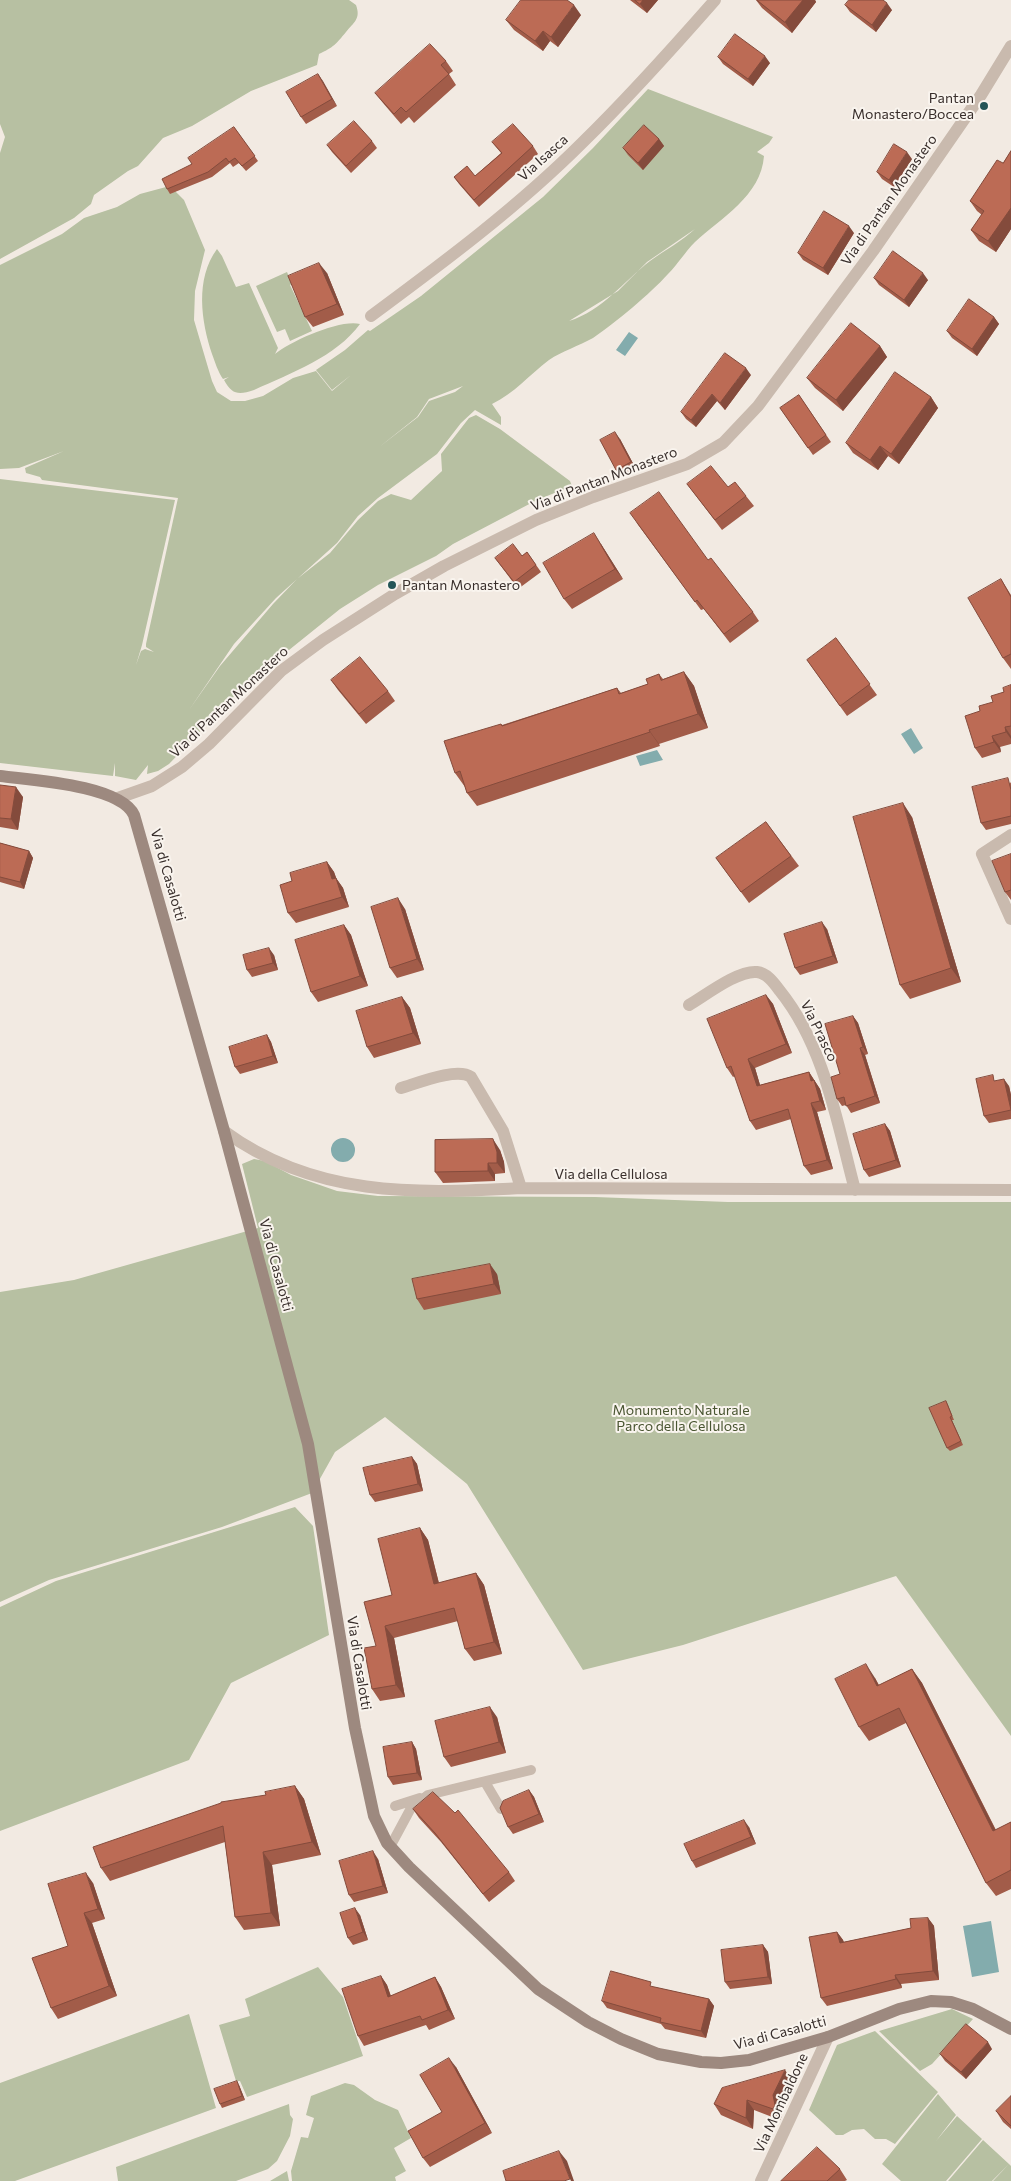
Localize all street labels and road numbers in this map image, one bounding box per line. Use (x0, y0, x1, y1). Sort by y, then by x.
street label: Via Isasca (515, 131, 571, 185)
street label: Via di Pantan Monastero (837, 131, 941, 269)
street label: Via di Pantan Monastero (528, 443, 680, 515)
street label: Via di Pantan Monastero (166, 643, 292, 761)
street label: Via di Casalotti (147, 827, 189, 923)
street label: Via Prasco (797, 997, 841, 1065)
street label: Via della Cellulosa (554, 1166, 668, 1182)
street label: Via di Casalotti (256, 1217, 296, 1313)
street label: Via di Casalotti (343, 1615, 375, 1711)
street label: Via di Casalotti (732, 2013, 828, 2053)
street label: Via Mombaldone (751, 2050, 811, 2156)

